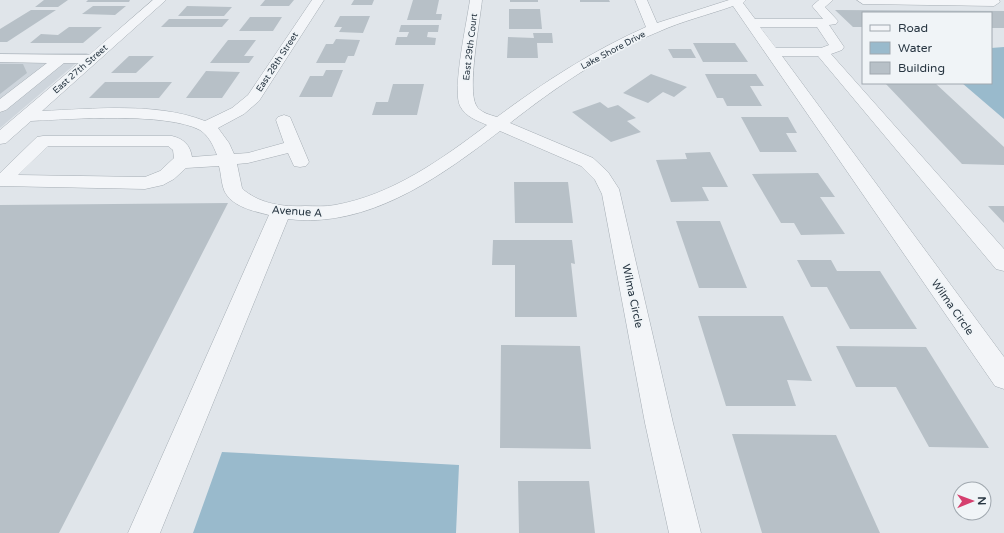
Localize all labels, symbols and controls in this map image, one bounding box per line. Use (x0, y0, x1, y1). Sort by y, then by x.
street label: East 29th Court (461, 12, 480, 81)
legend (862, 12, 992, 84)
text: Road (898, 21, 928, 35)
street label: Lake Shore Drive (579, 29, 648, 72)
street label: East 28th Street (254, 30, 301, 94)
text: Water (898, 41, 933, 55)
street label: East 27th Street (51, 42, 110, 96)
text: Building (898, 61, 945, 75)
street label: Avenue A (271, 203, 323, 220)
street label: Wilma Circle (619, 263, 646, 329)
street label: Wilma Circle (929, 277, 977, 338)
north arrow (952, 481, 992, 521)
text: N (975, 496, 988, 505)

